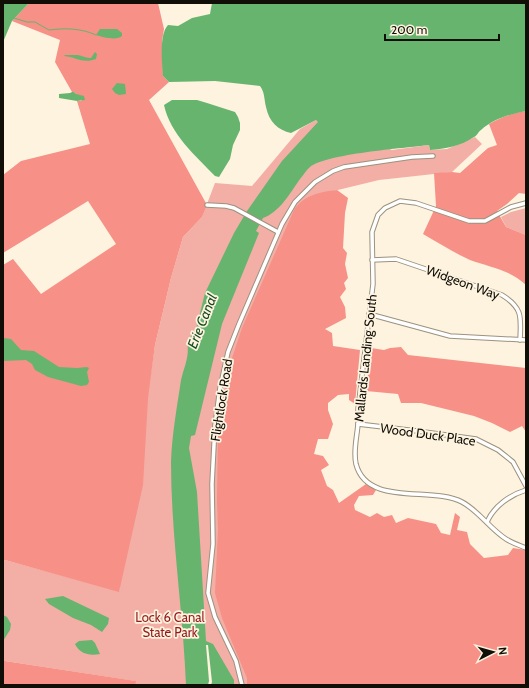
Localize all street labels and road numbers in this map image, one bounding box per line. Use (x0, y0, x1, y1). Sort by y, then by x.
street label: Widgeon Way (424, 261, 502, 303)
street label: Mallards Landing South (350, 293, 380, 423)
street label: Flightlock Road (207, 358, 235, 442)
street label: Wood Duck Place (379, 419, 477, 449)

